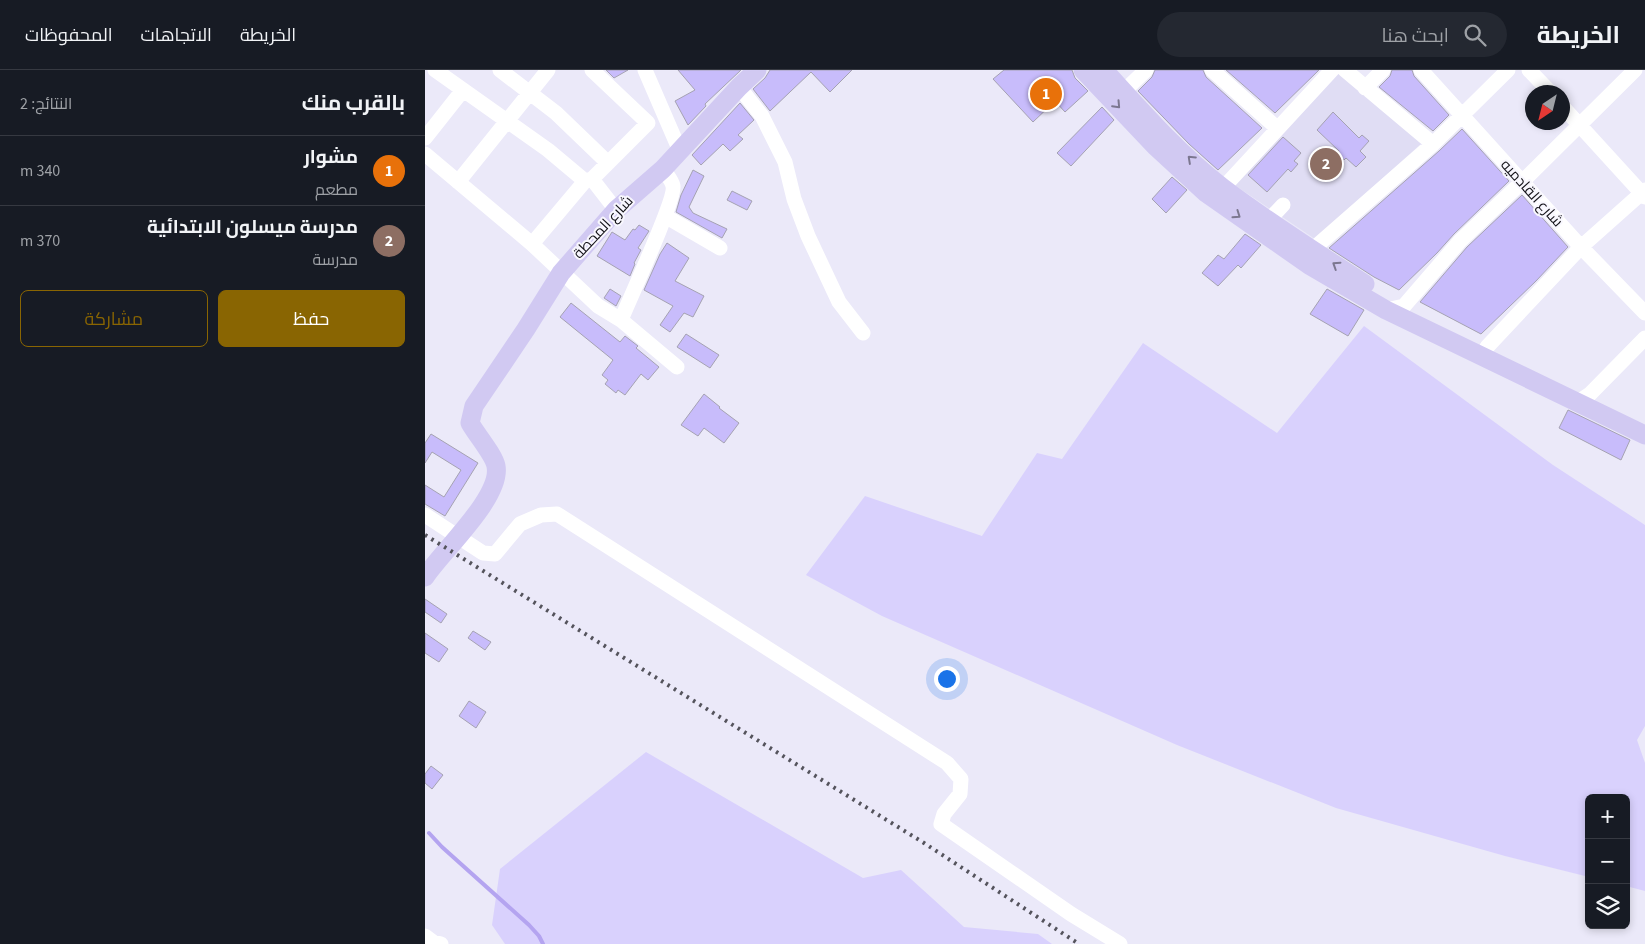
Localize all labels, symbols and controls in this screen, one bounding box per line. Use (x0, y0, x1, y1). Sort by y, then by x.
search box (1157, 12, 1507, 57)
text: الخريطة (1537, 18, 1620, 53)
icon: search (1461, 21, 1489, 49)
text: المحفوظات (25, 23, 113, 48)
text: الاتجاهات (141, 23, 212, 48)
text: الخريطة (240, 23, 296, 48)
text: ابحث هنا (1382, 23, 1449, 50)
pin: 1 (1030, 75, 1062, 113)
north arrow (1525, 85, 1570, 130)
text: بالقرب منك (302, 88, 405, 118)
text: النتائج: 2 (20, 93, 72, 115)
one-way arrow (1111, 100, 1120, 109)
text: مشوار (304, 144, 358, 171)
pin: 2 (1310, 145, 1342, 183)
street label: شارع القادميه (1496, 155, 1568, 232)
one-way arrow (1187, 156, 1196, 165)
text: 340 m (20, 160, 60, 182)
text: 1 (385, 160, 393, 182)
text: مطعم (315, 179, 358, 201)
street label: شارع المحطة (569, 191, 638, 263)
one-way arrow (1231, 209, 1240, 218)
text: مدرسة ميسلون الابتدائية (147, 214, 358, 241)
text: 370 m (20, 230, 60, 252)
text: 2 (385, 230, 393, 252)
text: مدرسة (312, 249, 358, 271)
one-way arrow (1332, 262, 1341, 272)
button: مشاركة (20, 290, 208, 347)
button: حفظ (218, 290, 405, 347)
your location (934, 666, 960, 692)
map controls (1585, 794, 1630, 929)
button: + (1585, 794, 1630, 839)
button: − (1585, 839, 1630, 884)
button: layers (1585, 884, 1630, 929)

